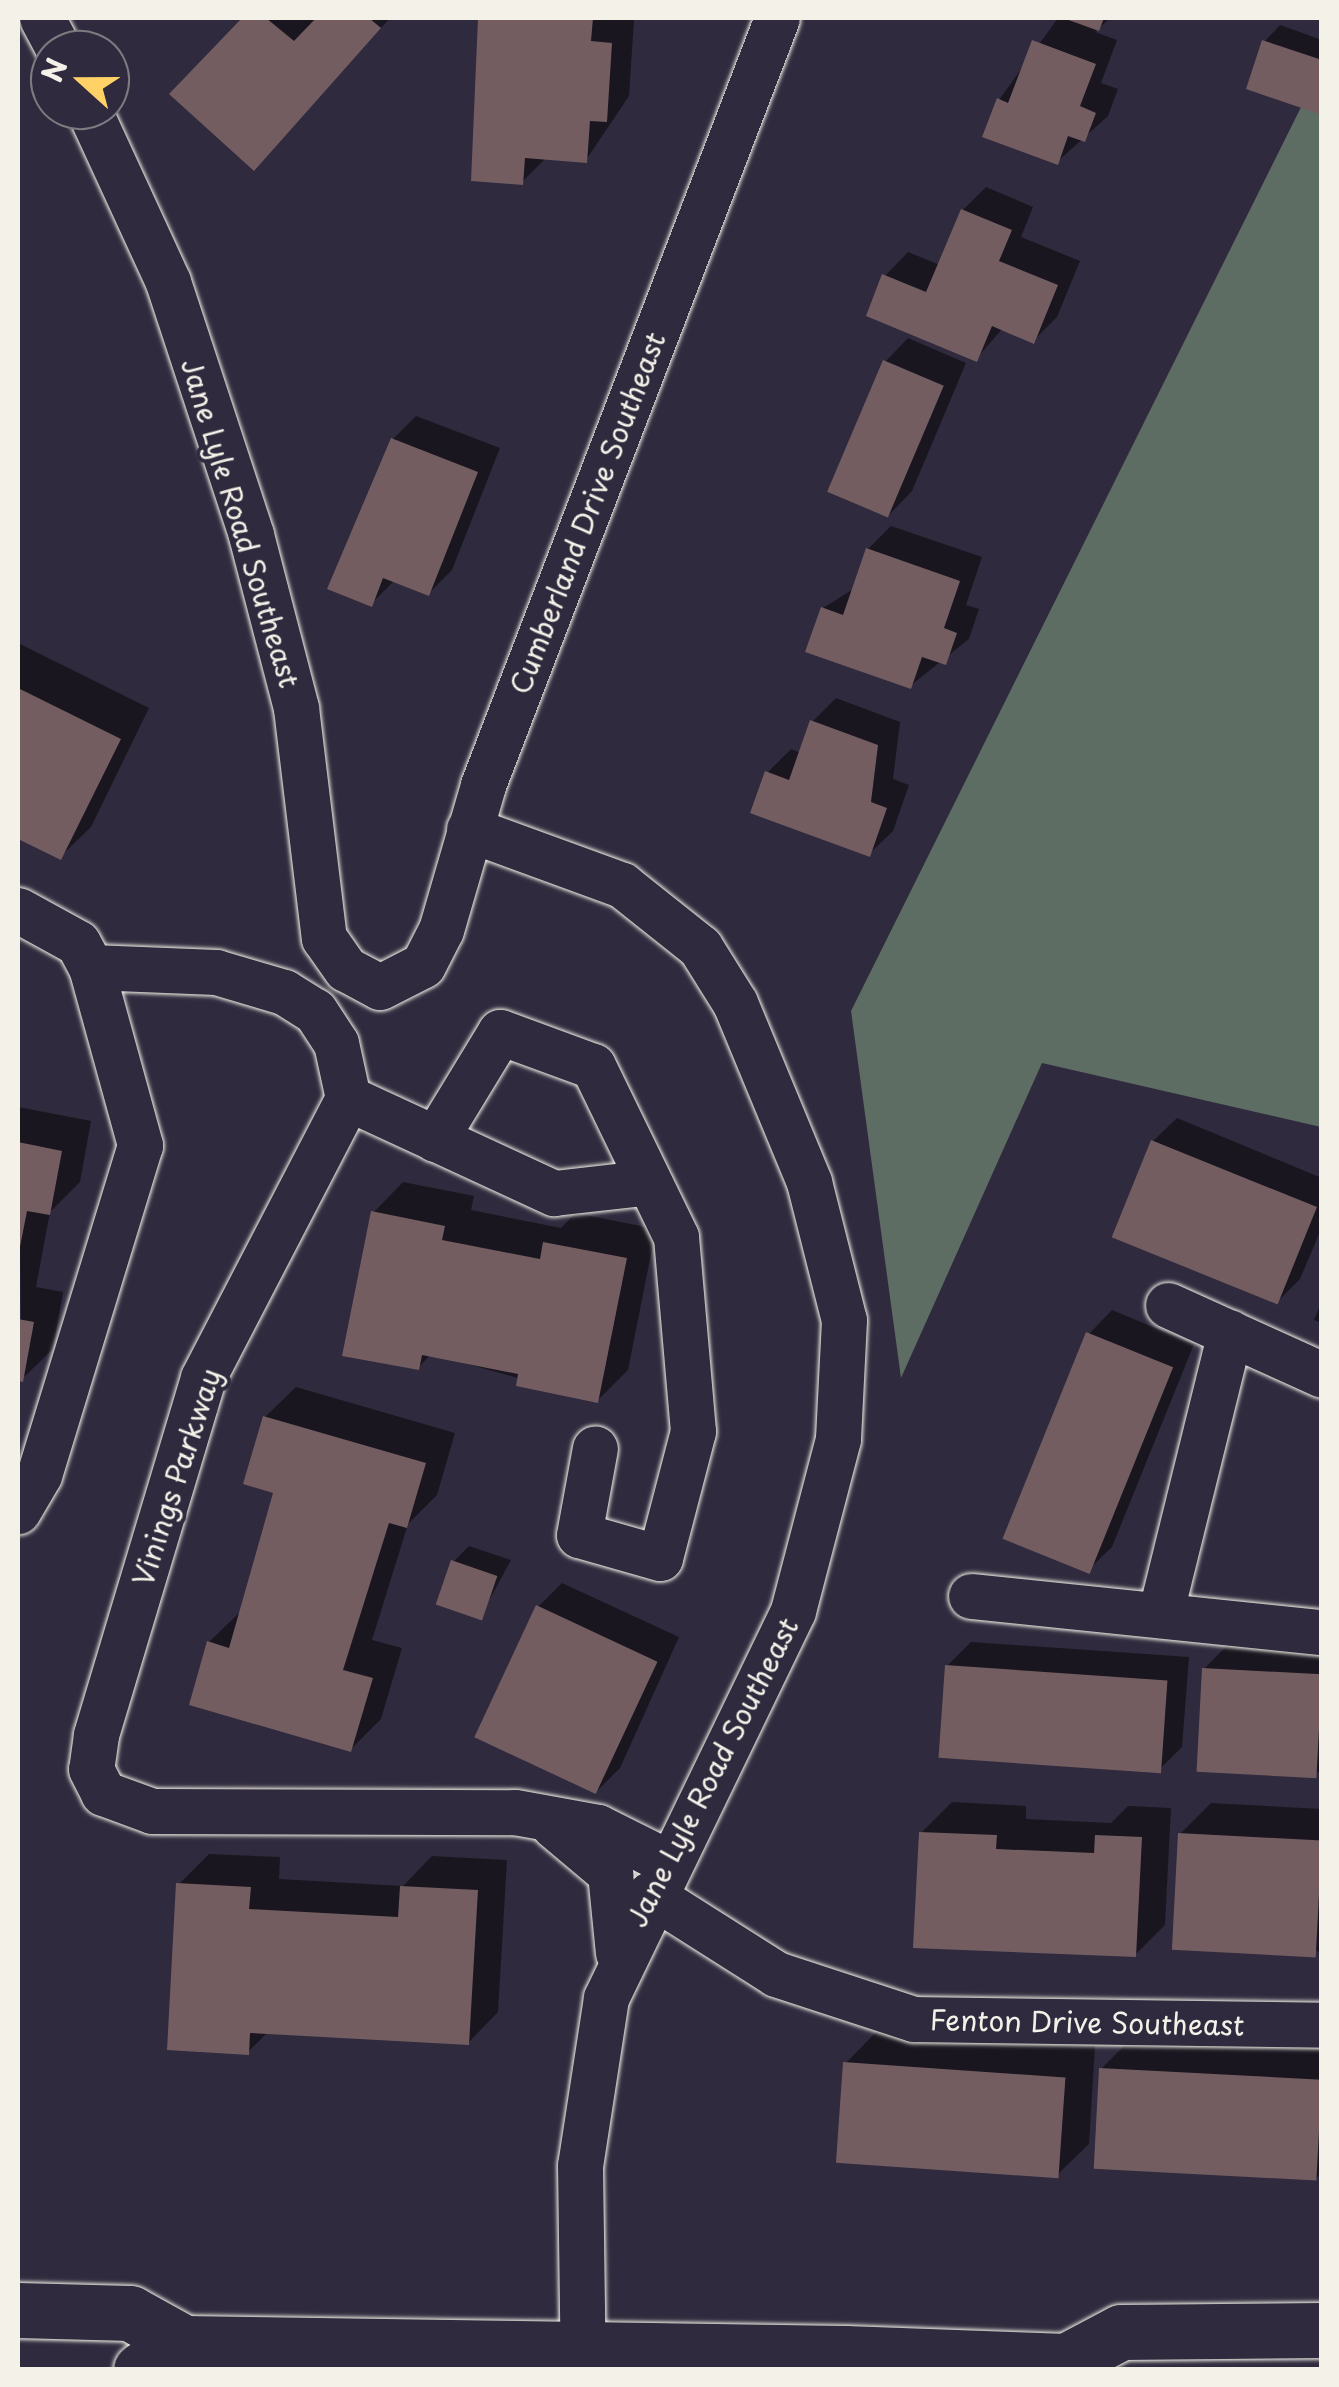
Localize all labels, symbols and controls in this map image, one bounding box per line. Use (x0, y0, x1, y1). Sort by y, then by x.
north arrow (30, 30, 130, 130)
text: N (29, 52, 77, 88)
street label: Cumberland Drive Southeast (502, 327, 672, 699)
street label: Jane Lyle Road Southeast (174, 353, 308, 693)
street label: Vinings Parkway (125, 1365, 227, 1589)
street label: Jane Lyle Road Southeast (619, 1610, 805, 1934)
street label: Fenton Drive Southeast (930, 2002, 1244, 2042)

